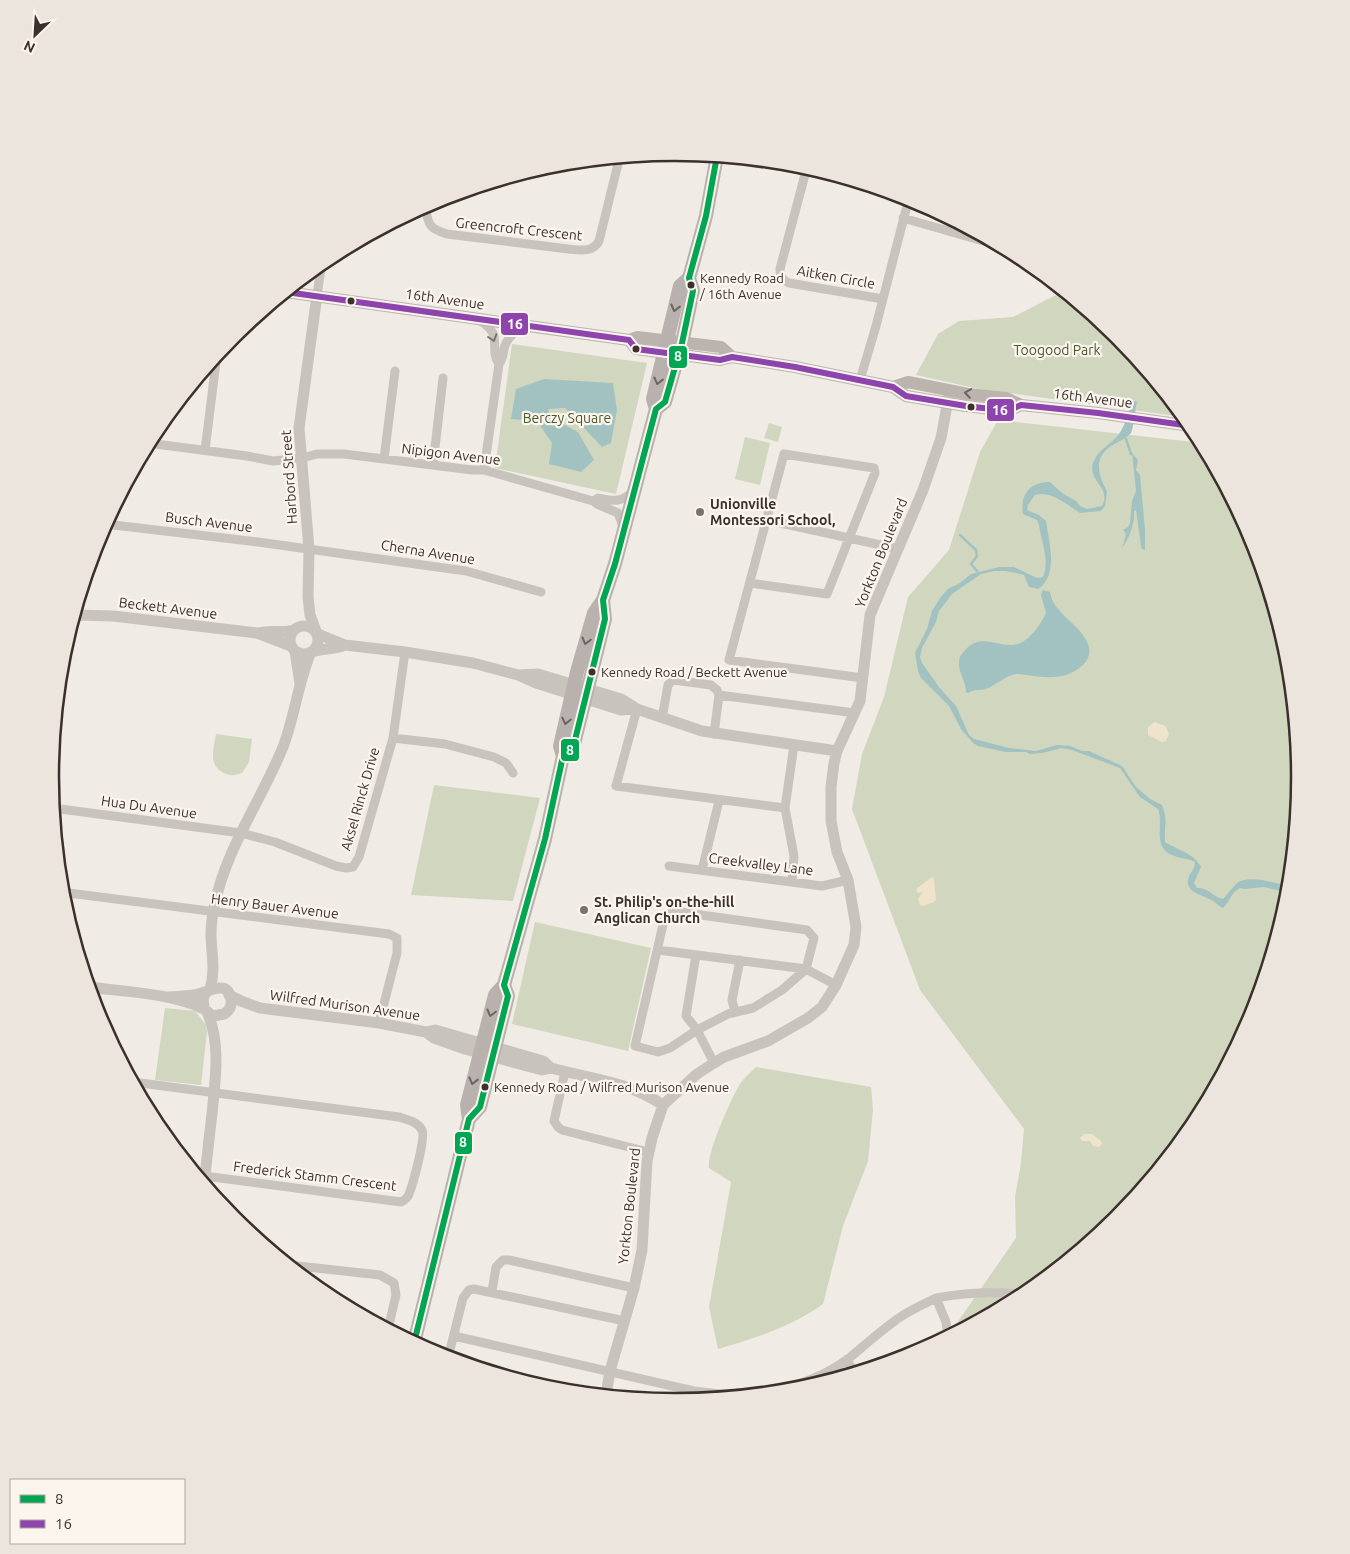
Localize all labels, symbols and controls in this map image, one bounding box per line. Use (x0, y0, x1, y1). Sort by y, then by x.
north arrow (10, 10, 60, 60)
text: N (21, 37, 38, 56)
street label: Greencroft Crescent (455, 214, 584, 244)
street label: Aitken Circle (796, 262, 876, 292)
place label: Kennedy Road / 16th Avenue (699, 271, 784, 301)
marker: Kennedy Road / 16th Avenue (686, 280, 696, 290)
street label: 16th Avenue (404, 286, 486, 312)
unlabelled marker (346, 296, 356, 306)
one-way arrow (670, 303, 680, 311)
line badge: 16 (500, 312, 529, 336)
text: 16 (507, 316, 523, 332)
one-way arrow (488, 333, 498, 342)
park label: Toogood Park (1013, 342, 1101, 358)
unlabelled marker (631, 344, 641, 354)
line badge: 8 (668, 345, 688, 369)
text: 8 (674, 348, 682, 364)
one-way arrow (653, 376, 664, 385)
street label: 16th Avenue (1052, 385, 1134, 411)
one-way arrow (964, 389, 973, 399)
line badge: 16 (986, 398, 1015, 422)
unlabelled marker (966, 402, 976, 412)
text: 16 (992, 402, 1008, 418)
park label: Berczy Square (523, 410, 611, 426)
street label: Harbord Street (278, 429, 300, 525)
street label: Nipigon Avenue (401, 440, 501, 468)
place label: Unionville Montessori School, (710, 496, 835, 528)
street label: Yorkton Boulevard (852, 496, 910, 610)
marker: Unionville Montessori School, (694, 506, 706, 518)
street label: Busch Avenue (164, 509, 254, 535)
street label: Cherna Avenue (380, 537, 476, 567)
street label: Beckett Avenue (118, 594, 218, 622)
one-way arrow (581, 637, 592, 646)
place label: Kennedy Road / Beckett Avenue (601, 665, 788, 679)
marker: Kennedy Road / Beckett Avenue (587, 667, 597, 677)
one-way arrow (561, 716, 572, 725)
line badge: 8 (560, 738, 580, 762)
text: 8 (566, 742, 574, 758)
street label: Aksel Rinck Drive (338, 745, 382, 853)
street label: Hua Du Avenue (100, 792, 198, 822)
street label: Creekvalley Lane (708, 850, 814, 878)
street label: Henry Bauer Avenue (210, 890, 340, 922)
place label: St. Philip's on-the-hill Anglican Church (594, 894, 734, 926)
marker: St. Philip's on-the-hill Anglican Church (578, 904, 590, 916)
street label: Wilfred Murison Avenue (269, 987, 421, 1023)
one-way arrow (486, 1008, 496, 1016)
one-way arrow (468, 1077, 479, 1086)
place label: Kennedy Road / Wilfred Murison Avenue (494, 1080, 729, 1094)
marker: Kennedy Road / Wilfred Murison Avenue (480, 1082, 490, 1092)
line badge: 8 (454, 1131, 473, 1155)
text: 8 (459, 1134, 467, 1150)
street label: Yorkton Boulevard (615, 1147, 643, 1265)
street label: Frederick Stamm Crescent (232, 1158, 398, 1194)
legend (10, 1479, 185, 1544)
text: 8 (55, 1490, 63, 1507)
text: 16 (55, 1515, 72, 1532)

